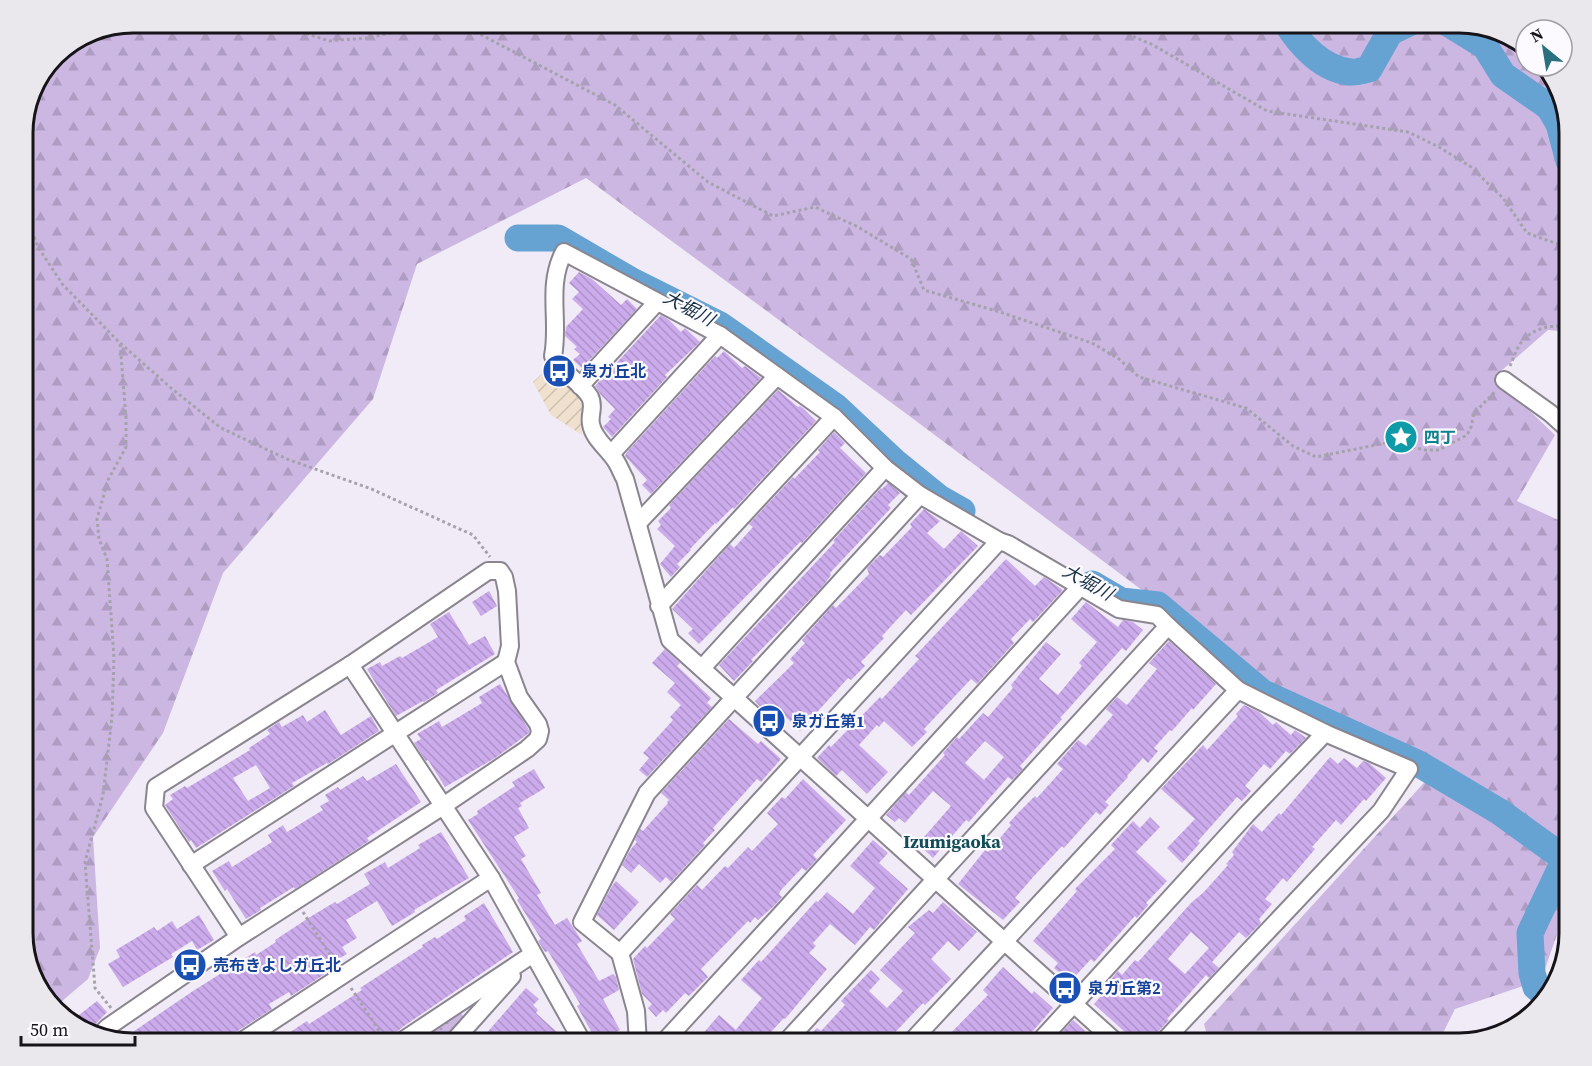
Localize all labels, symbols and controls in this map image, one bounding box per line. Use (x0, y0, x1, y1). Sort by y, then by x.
north arrow (1514, 18, 1574, 78)
text: N (1526, 22, 1547, 47)
water label: 大堀川 (659, 284, 720, 333)
bus stop icon: 泉ガ丘北 (541, 353, 577, 389)
place label: 泉ガ丘北 (582, 360, 646, 382)
place icon: 四丁 (1383, 419, 1419, 455)
place label: 四丁 (1424, 426, 1456, 448)
water label: 大堀川 (1058, 558, 1119, 607)
bus stop icon: 泉ガ丘第1 (751, 703, 787, 739)
place label: 泉ガ丘第1 (792, 710, 865, 732)
district label: Izumigaoka (903, 829, 1001, 854)
bus stop icon: 売布きよしガ丘北 (172, 947, 208, 983)
place label: 売布きよしガ丘北 (213, 954, 341, 976)
bus stop icon: 泉ガ丘第2 (1047, 970, 1083, 1006)
place label: 泉ガ丘第2 (1088, 977, 1161, 999)
scale bar (21, 1009, 135, 1047)
text: 50 m (30, 1017, 68, 1042)

